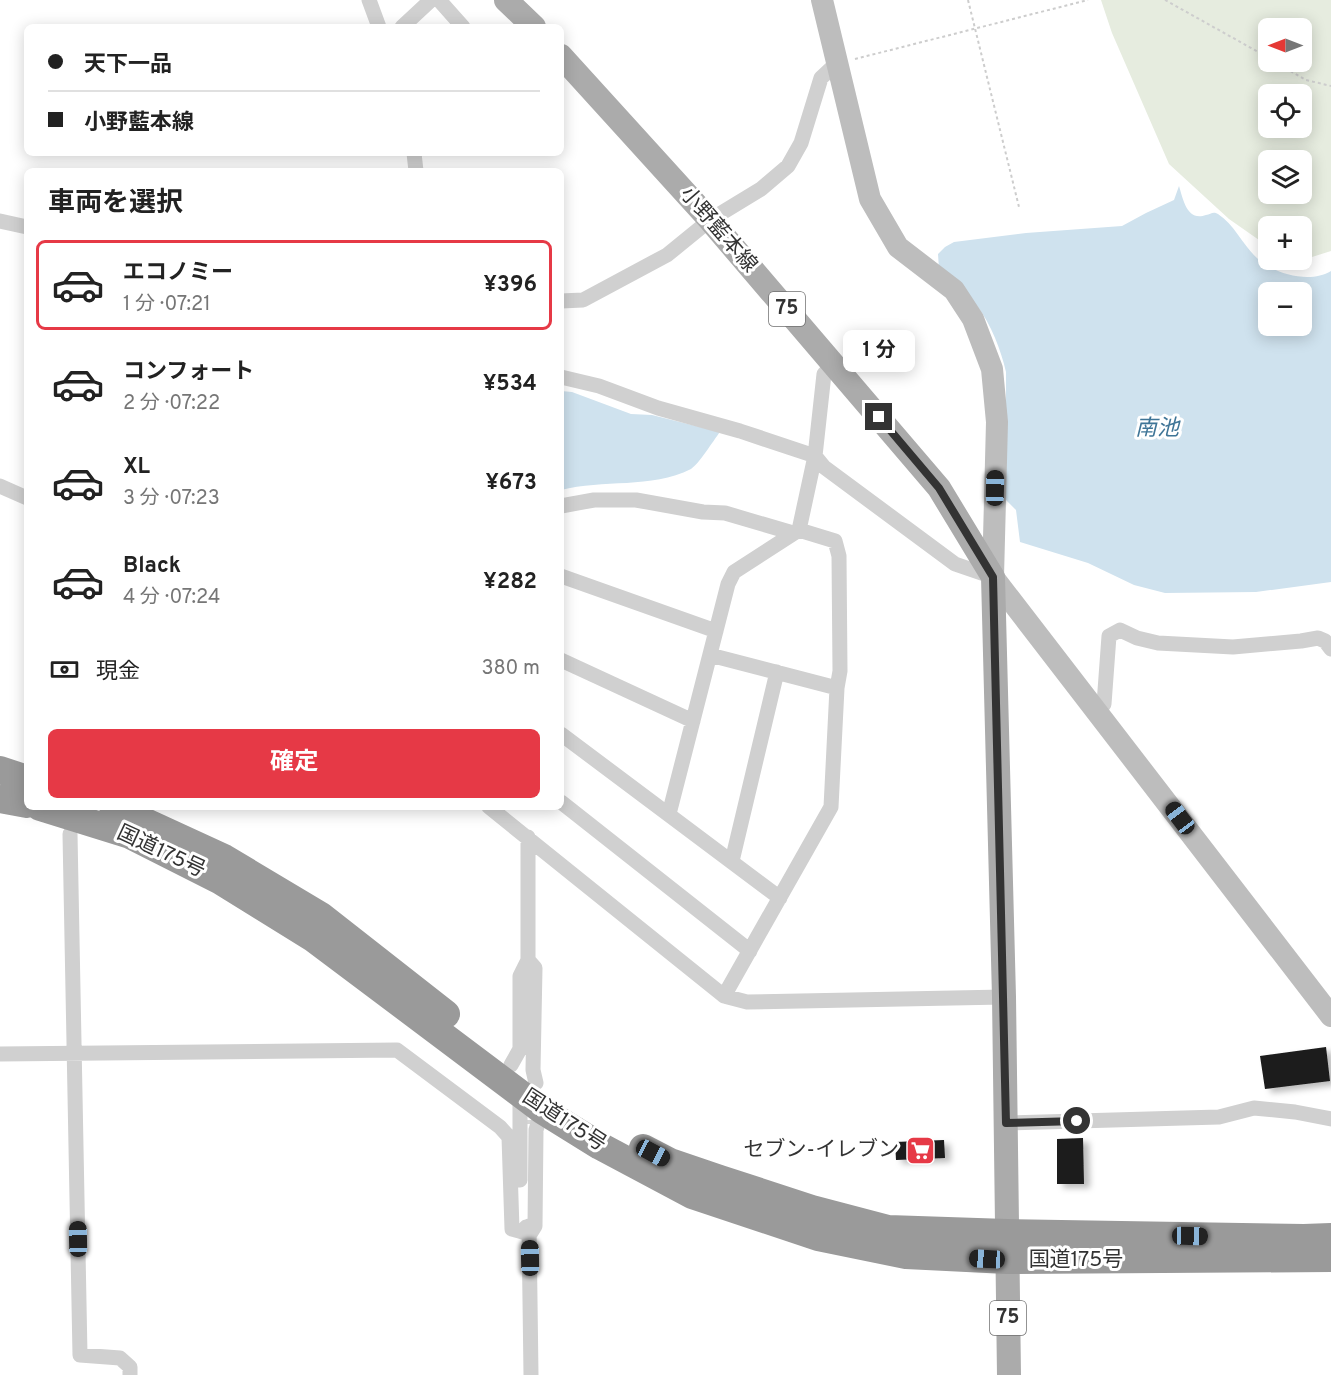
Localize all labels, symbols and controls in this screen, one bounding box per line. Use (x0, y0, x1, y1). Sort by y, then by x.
north arrow (1258, 18, 1312, 72)
map controls (1258, 18, 1312, 336)
text: 天下一品 (84, 52, 172, 79)
button: locate (1258, 84, 1312, 138)
text: 小野藍本線 (84, 110, 194, 137)
button: layers (1258, 150, 1312, 204)
street label: 小野藍本線 (673, 182, 763, 278)
text: 車両を選択 (48, 187, 183, 221)
button: + (1258, 216, 1312, 270)
icon: car (51, 258, 105, 312)
text: エコノミー (123, 260, 233, 287)
text: ¥396 (483, 272, 537, 299)
button: − (1258, 282, 1312, 336)
text: 1 分 · 07:21 (123, 292, 211, 318)
road number: 75 (769, 292, 805, 326)
callout: 1 分 (843, 330, 915, 372)
text: 1 分 (863, 338, 896, 364)
icon: car (51, 357, 105, 411)
text: コンフォート (123, 359, 254, 386)
text: ¥534 (483, 371, 537, 398)
text: 2 分 · 07:22 (123, 391, 220, 417)
route end (865, 403, 892, 430)
water label: 南池 (1135, 416, 1181, 443)
text: XL (123, 454, 150, 481)
icon: car (51, 456, 105, 510)
text: ¥673 (485, 470, 537, 497)
car (986, 470, 1004, 506)
text: 3 分 · 07:23 (123, 486, 220, 512)
text: Black (123, 553, 181, 580)
icon: car (51, 555, 105, 609)
text: ¥282 (483, 569, 537, 596)
text: 4 分 · 07:24 (123, 585, 220, 611)
icon: cash (48, 653, 81, 686)
text: 380 m (481, 656, 540, 682)
text: 現金 (96, 659, 140, 686)
button: 確定 (48, 729, 540, 798)
car (1162, 798, 1198, 838)
street label: 国道175号 (112, 820, 210, 884)
street label: 国道175号 (517, 1084, 611, 1158)
route start (1063, 1107, 1090, 1134)
supermarket icon: セブン-イレブン (904, 1134, 936, 1166)
car (633, 1137, 673, 1169)
place label: セブン-イレブン (744, 1137, 899, 1164)
car (69, 1221, 87, 1257)
car (1172, 1227, 1208, 1245)
car (521, 1240, 539, 1276)
street label: 国道175号 (1029, 1247, 1123, 1274)
car (969, 1249, 1005, 1269)
road number: 75 (990, 1301, 1026, 1335)

